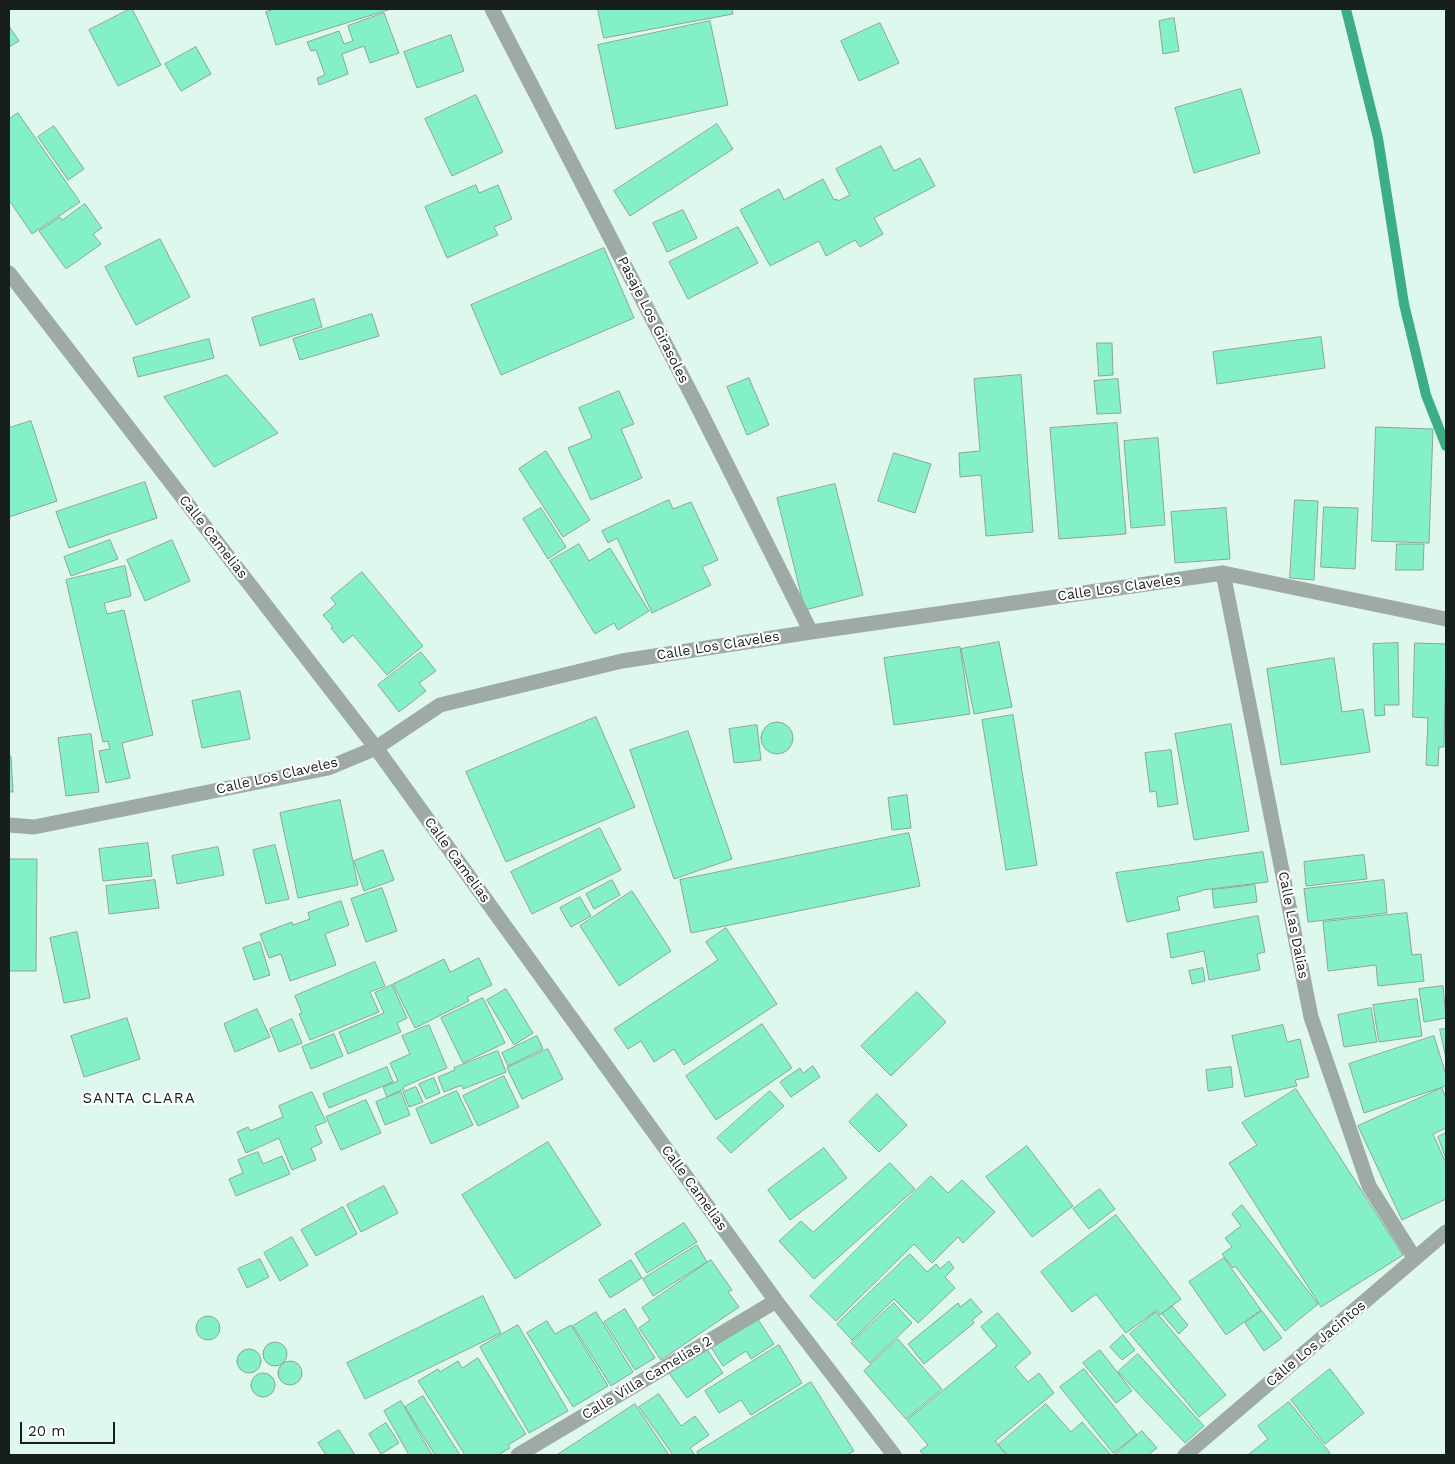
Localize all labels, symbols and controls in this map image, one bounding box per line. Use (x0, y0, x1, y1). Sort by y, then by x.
street label: Pasaje Los Girasoles (614, 254, 692, 386)
street label: Calle Camelias (175, 492, 251, 582)
street label: Calle Los Claveles (1056, 571, 1182, 605)
street label: Calle Los Claveles (655, 628, 781, 664)
street label: Calle Los Claveles (215, 754, 339, 798)
street label: Calle Camelias (420, 814, 494, 906)
street label: Calle Las Dalias (1274, 870, 1312, 980)
district label: SANTA CLARA (81, 1090, 197, 1108)
street label: Calle Camelias (657, 1142, 731, 1234)
street label: Calle Los Jacintos (1263, 1297, 1369, 1391)
street label: Calle Villa Camelias 2 (579, 1333, 715, 1423)
scale bar (22, 1412, 118, 1444)
text: 20 m (28, 1422, 66, 1440)

